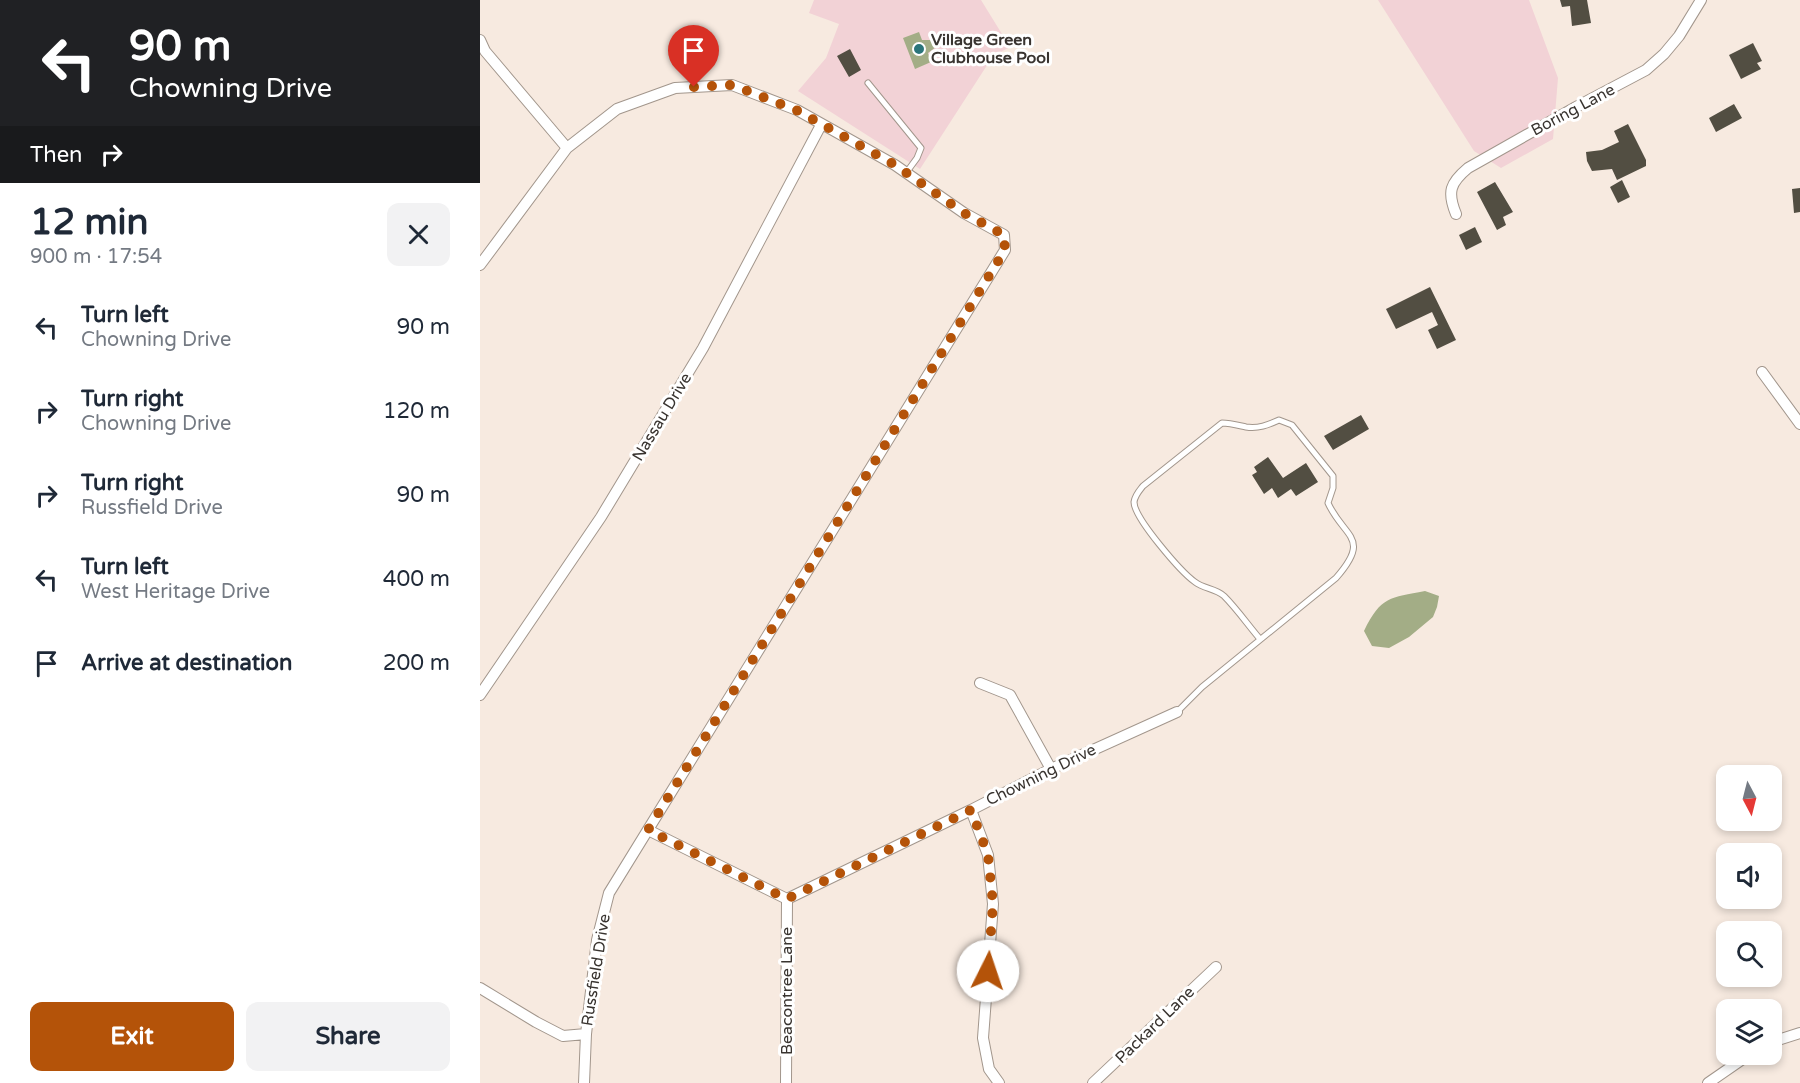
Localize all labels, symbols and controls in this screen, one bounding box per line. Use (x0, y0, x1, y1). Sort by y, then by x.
text: 90 m (129, 21, 231, 72)
icon: left (30, 24, 108, 102)
pin (668, 25, 719, 87)
place label: Village Green Clubhouse Pool (931, 30, 1050, 68)
icon: arrive (677, 34, 710, 67)
marker: Village Green Clubhouse Pool (912, 42, 926, 56)
text: Chowning Drive (129, 72, 332, 105)
street label: Boring Lane (1528, 80, 1618, 140)
icon: right (95, 138, 128, 171)
text: Then (30, 142, 83, 168)
text: 12 min (30, 201, 149, 244)
button: close (387, 203, 450, 266)
text: 900 m · 17:54 (30, 245, 162, 269)
text: Turn left (81, 302, 169, 328)
icon: left (30, 311, 63, 344)
text: 90 m (396, 314, 450, 340)
text: Chowning Drive (81, 328, 231, 352)
street label: Nassau Drive (628, 369, 696, 465)
text: Turn right (81, 386, 183, 412)
icon: right (30, 395, 63, 428)
text: 120 m (383, 398, 450, 424)
text: Chowning Drive (81, 412, 231, 436)
text: Turn right (81, 470, 183, 496)
icon: right (30, 479, 63, 512)
text: 90 m (396, 482, 450, 508)
text: Russfield Drive (81, 496, 223, 520)
text: Turn left (81, 554, 169, 580)
icon: left (30, 563, 63, 596)
text: 400 m (383, 566, 450, 592)
text: West Heritage Drive (81, 580, 270, 604)
icon: arrive (30, 647, 63, 680)
text: Arrive at destination (81, 650, 292, 676)
text: 200 m (383, 650, 450, 676)
street label: Chowning Drive (983, 740, 1099, 810)
north arrow (1716, 765, 1782, 831)
map controls (1716, 765, 1782, 1065)
button: sound (1716, 843, 1782, 909)
street label: Russfield Drive (577, 912, 615, 1028)
button: search (1716, 921, 1782, 987)
street label: Beacontree Lane (777, 927, 797, 1055)
position arrow (956, 939, 1020, 1003)
street label: Packard Lane (1111, 982, 1199, 1068)
button: layers (1716, 999, 1782, 1065)
button: Exit (30, 1002, 234, 1071)
button: Share (246, 1002, 450, 1071)

